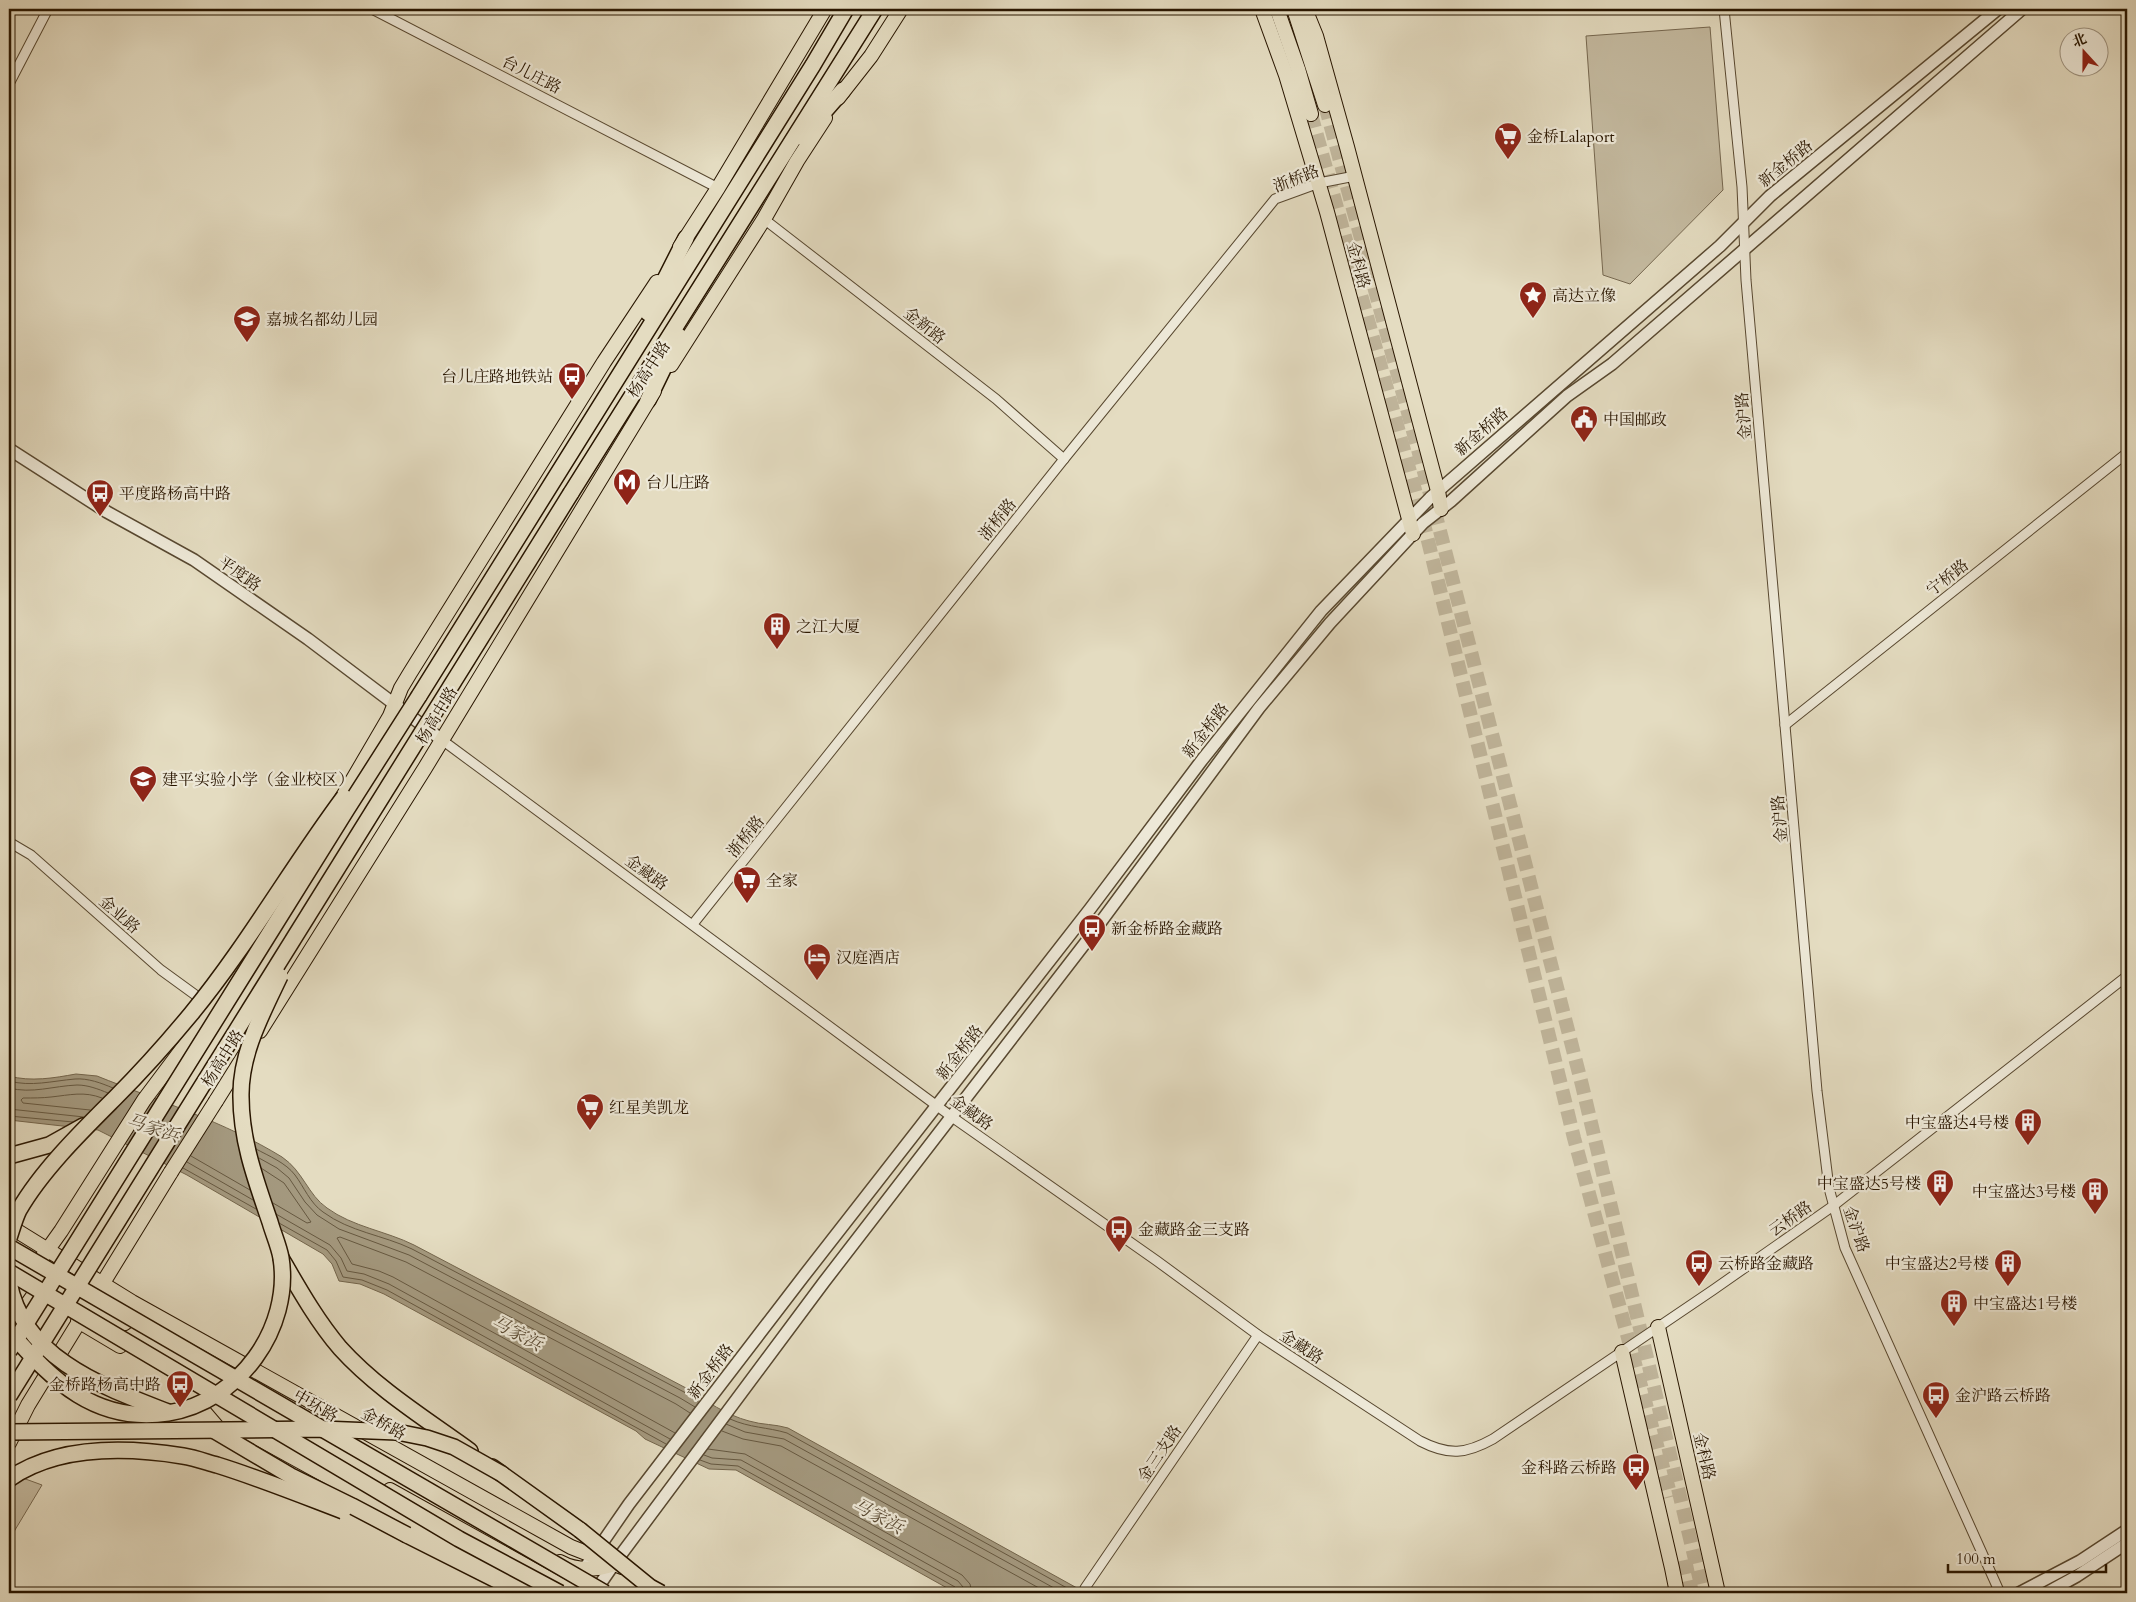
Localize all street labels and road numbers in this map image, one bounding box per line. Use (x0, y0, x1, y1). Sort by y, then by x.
street label: 台儿庄路 (498, 51, 565, 99)
street label: 新金桥路 (1754, 135, 1817, 192)
street label: 浙桥路 (1270, 160, 1323, 198)
street label: 金科路 (1341, 239, 1375, 291)
street label: 金新路 (899, 302, 950, 349)
street label: 杨高中路 (622, 337, 675, 402)
street label: 金沪路 (1731, 391, 1757, 441)
street label: 新金桥路 (1450, 402, 1513, 461)
street label: 浙桥路 (974, 494, 1021, 545)
street label: 平度路 (213, 551, 265, 597)
street label: 宁桥路 (1922, 554, 1973, 601)
street label: 杨高中路 (411, 682, 463, 749)
street label: 新金桥路 (1177, 699, 1234, 763)
street label: 金沪路 (1767, 794, 1793, 844)
street label: 浙桥路 (722, 811, 769, 862)
street label: 金藏路 (621, 850, 672, 896)
street label: 金业路 (94, 891, 145, 939)
street label: 新金桥路 (931, 1021, 988, 1085)
street label: 杨高中路 (197, 1026, 249, 1092)
street label: 金藏路 (946, 1090, 997, 1136)
street label: 云桥路 (1765, 1196, 1817, 1242)
street label: 金沪路 (1838, 1203, 1874, 1256)
street label: 金藏路 (1275, 1325, 1328, 1369)
street label: 新金桥路 (683, 1339, 739, 1404)
street label: 中环路 (289, 1384, 342, 1427)
street label: 金桥路 (357, 1403, 410, 1445)
street label: 金三支路 (1133, 1421, 1187, 1486)
street label: 金科路 (1688, 1430, 1720, 1482)

